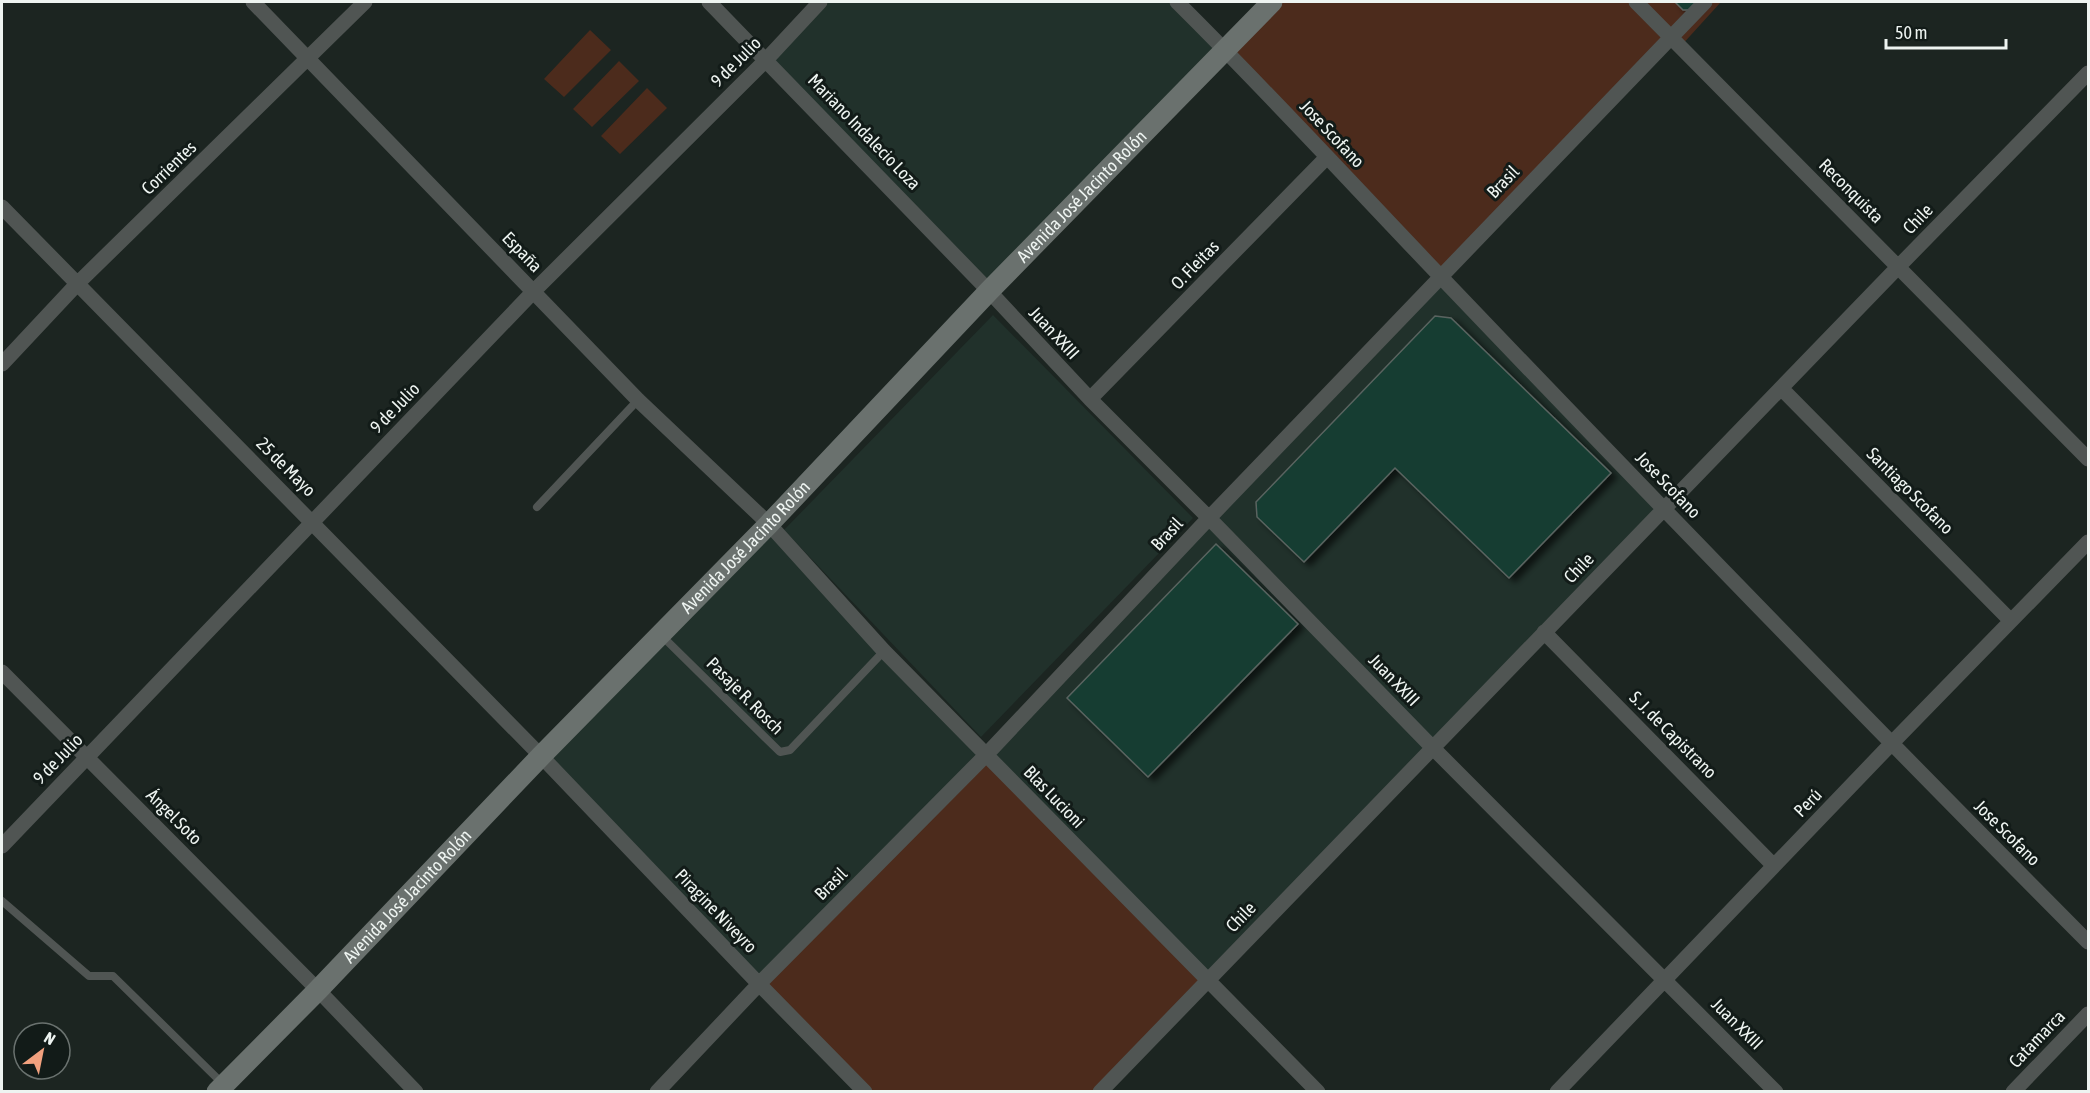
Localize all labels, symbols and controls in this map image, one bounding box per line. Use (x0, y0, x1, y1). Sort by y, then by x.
scale bar (1886, 12, 2006, 50)
text: 50 m (1895, 22, 1927, 43)
street label: 9 de Julio (706, 32, 765, 91)
street label: Mariano Indalecio Loza (804, 69, 925, 194)
street label: Jose Scofano (1296, 96, 1369, 172)
street label: Avenida José Jacinto Rolón (1012, 126, 1151, 266)
street label: Corrientes (137, 137, 200, 199)
street label: Reconquista (1815, 154, 1888, 227)
street label: Brasil (1482, 161, 1523, 202)
street label: Chile (1898, 199, 1937, 238)
street label: España (498, 227, 547, 276)
street label: O. Fleitas (1166, 236, 1223, 293)
street label: Juan XXIII (1025, 302, 1084, 363)
street label: 9 de Julio (366, 378, 424, 437)
street label: 25 de Mayo (253, 433, 320, 500)
street label: Santiago Scofano (1863, 443, 1958, 538)
street label: Jose Scofano (1631, 447, 1705, 522)
street label: Avenida José Jacinto Rolón (676, 476, 814, 618)
street label: Brasil (1146, 513, 1187, 554)
street label: Chile (1559, 548, 1598, 587)
street label: Juan XXIII (1365, 649, 1424, 710)
street label: Pasaje R. Rosch (702, 653, 788, 739)
street label: S. J. de Capistrano (1625, 687, 1721, 783)
street label: 9 de Julio (29, 729, 87, 788)
street label: Blas Lucioni (1020, 761, 1089, 832)
street label: Perú (1789, 784, 1826, 821)
street label: Ángel Soto (142, 785, 206, 849)
street label: Jose Scofano (1970, 795, 2045, 870)
street label: Avenida José Jacinto Rolón (338, 825, 475, 967)
street label: Brasil (810, 863, 851, 904)
street label: Piragine Niveyro (671, 864, 762, 957)
street label: Chile (1221, 897, 1260, 936)
street label: Juan XXIII (1707, 994, 1767, 1054)
street label: Catamarca (2004, 1006, 2069, 1072)
north arrow (12, 1021, 72, 1081)
text: N (41, 1028, 59, 1048)

